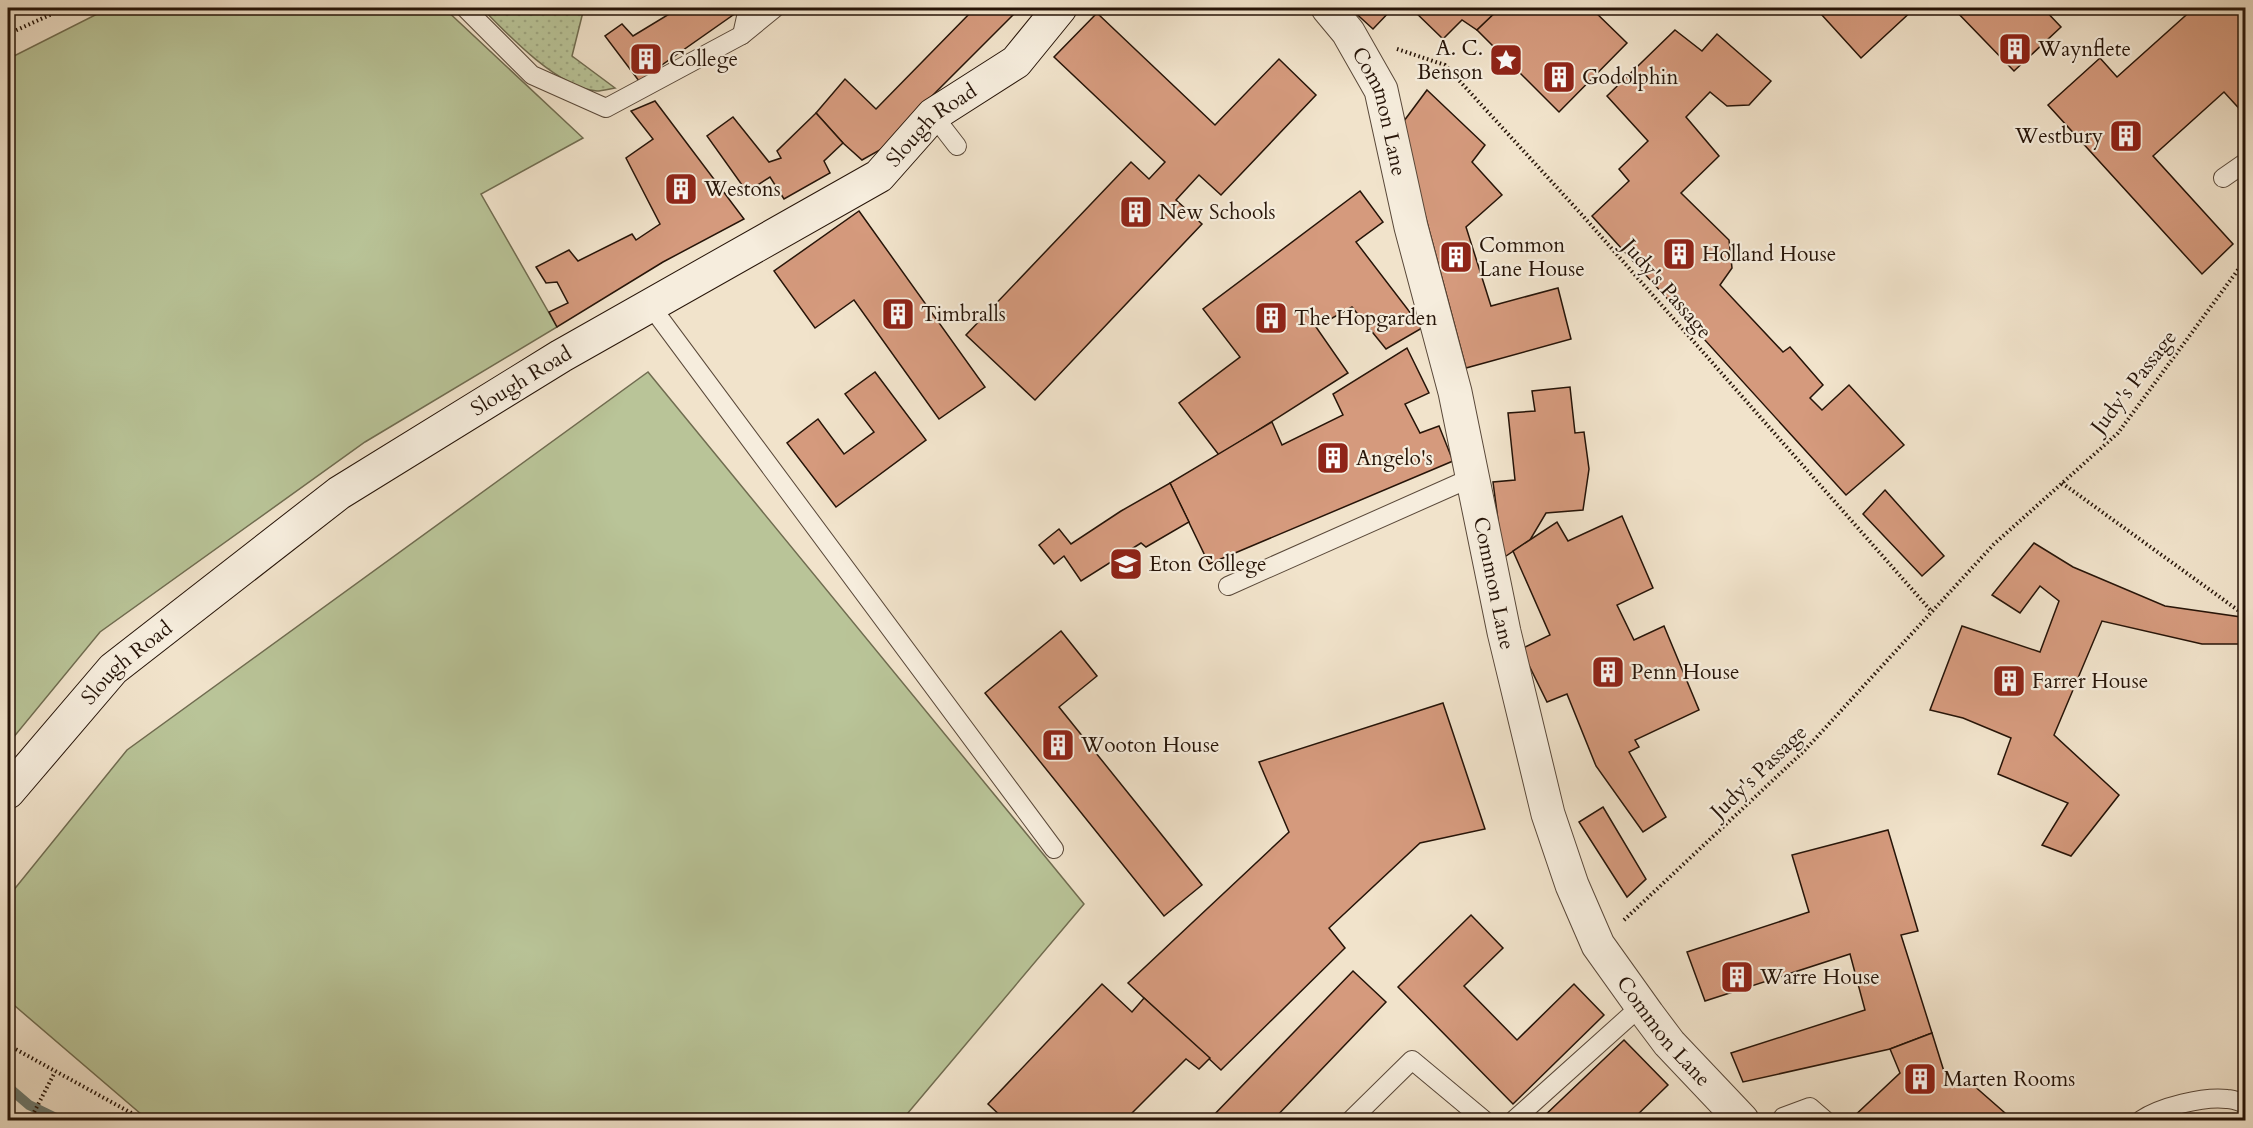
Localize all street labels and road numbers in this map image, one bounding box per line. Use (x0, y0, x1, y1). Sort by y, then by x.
street label: Common Lane (1345, 41, 1414, 179)
street label: Slough Road (879, 76, 982, 173)
street label: Judy's Passage (1613, 230, 1719, 345)
street label: Judy's Passage (2082, 324, 2184, 442)
street label: Slough Road (465, 338, 577, 423)
street label: Common Lane (1466, 514, 1522, 653)
street label: Slough Road (74, 614, 178, 711)
street label: Judy's Passage (1702, 718, 1814, 828)
street label: Common Lane (1610, 970, 1717, 1093)

